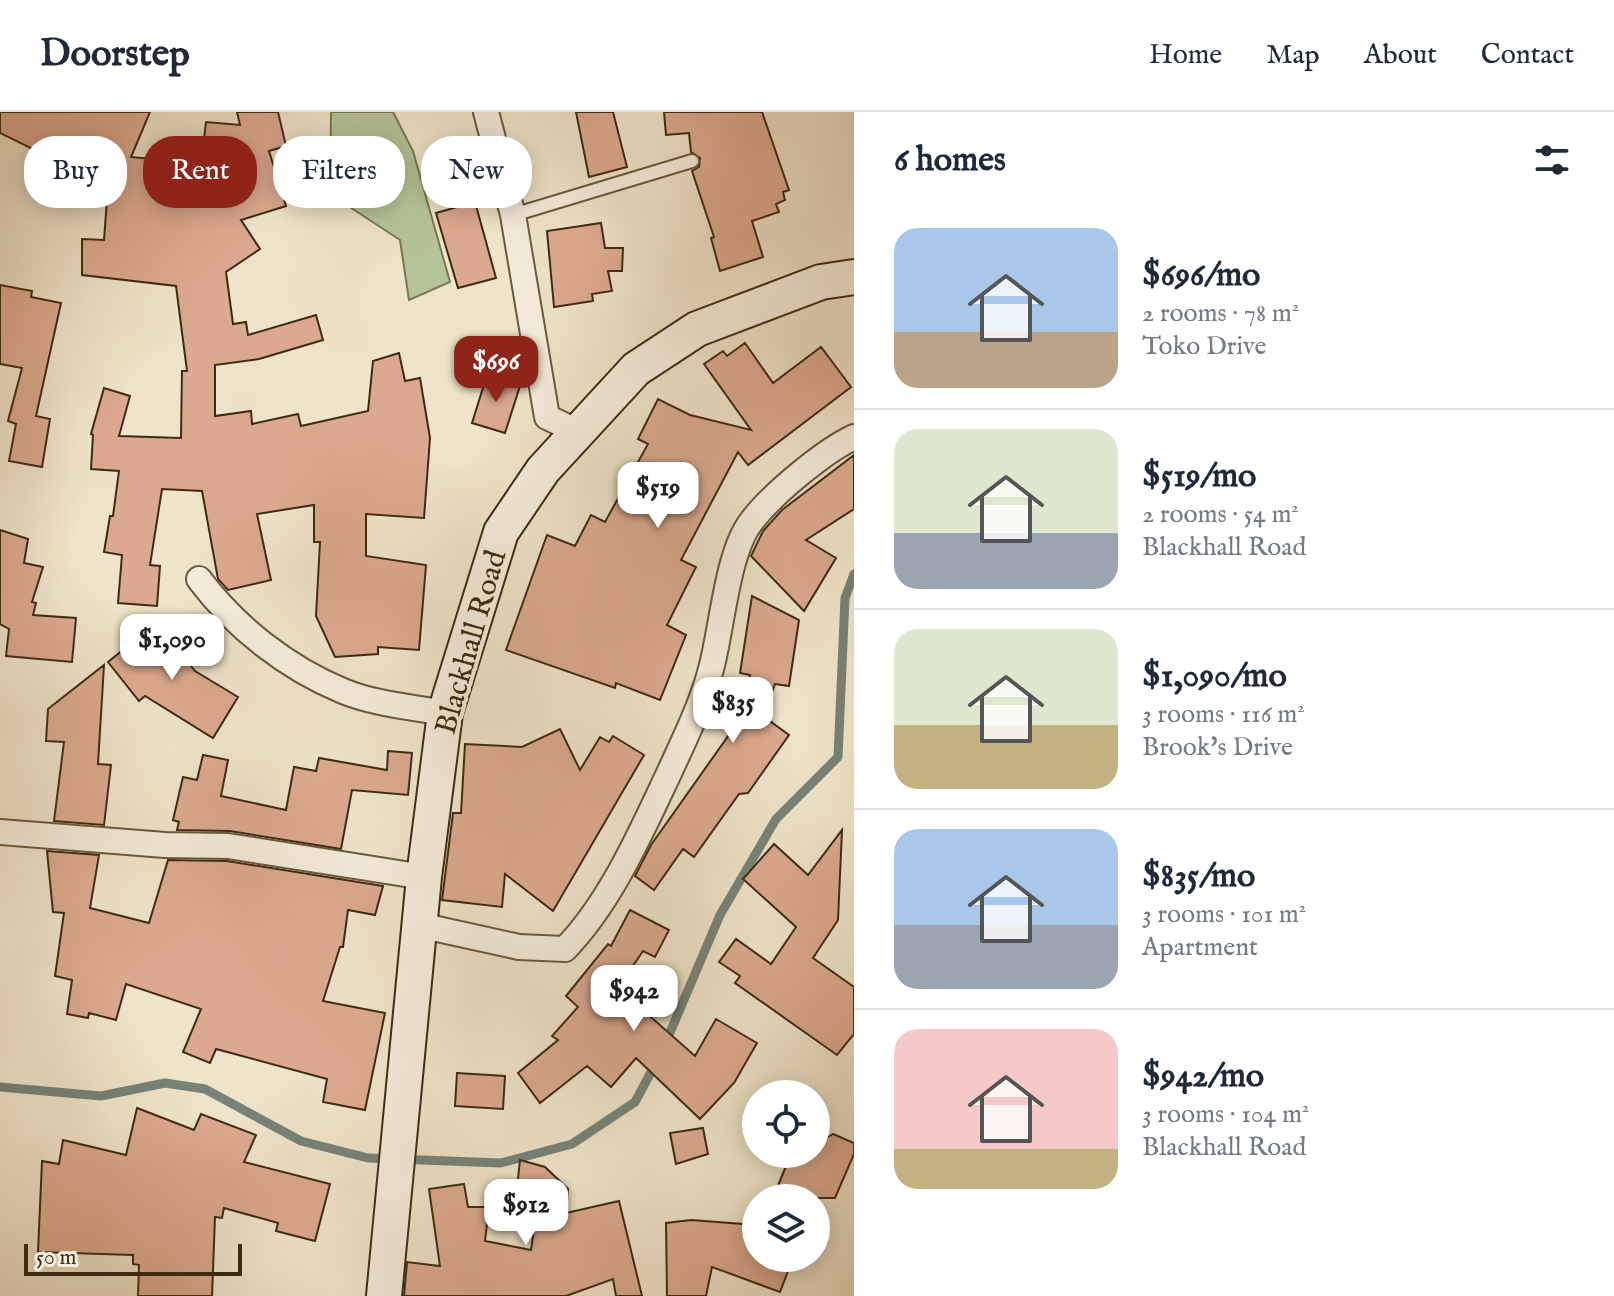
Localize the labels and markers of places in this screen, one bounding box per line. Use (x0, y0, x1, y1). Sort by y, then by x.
pin: $696 (449, 336, 543, 404)
pin: $519 (611, 462, 705, 530)
pin: $1,090 (107, 614, 237, 682)
pin: $835 (686, 677, 780, 745)
pin: $942 (587, 965, 681, 1033)
pin: $912 (479, 1179, 573, 1247)

